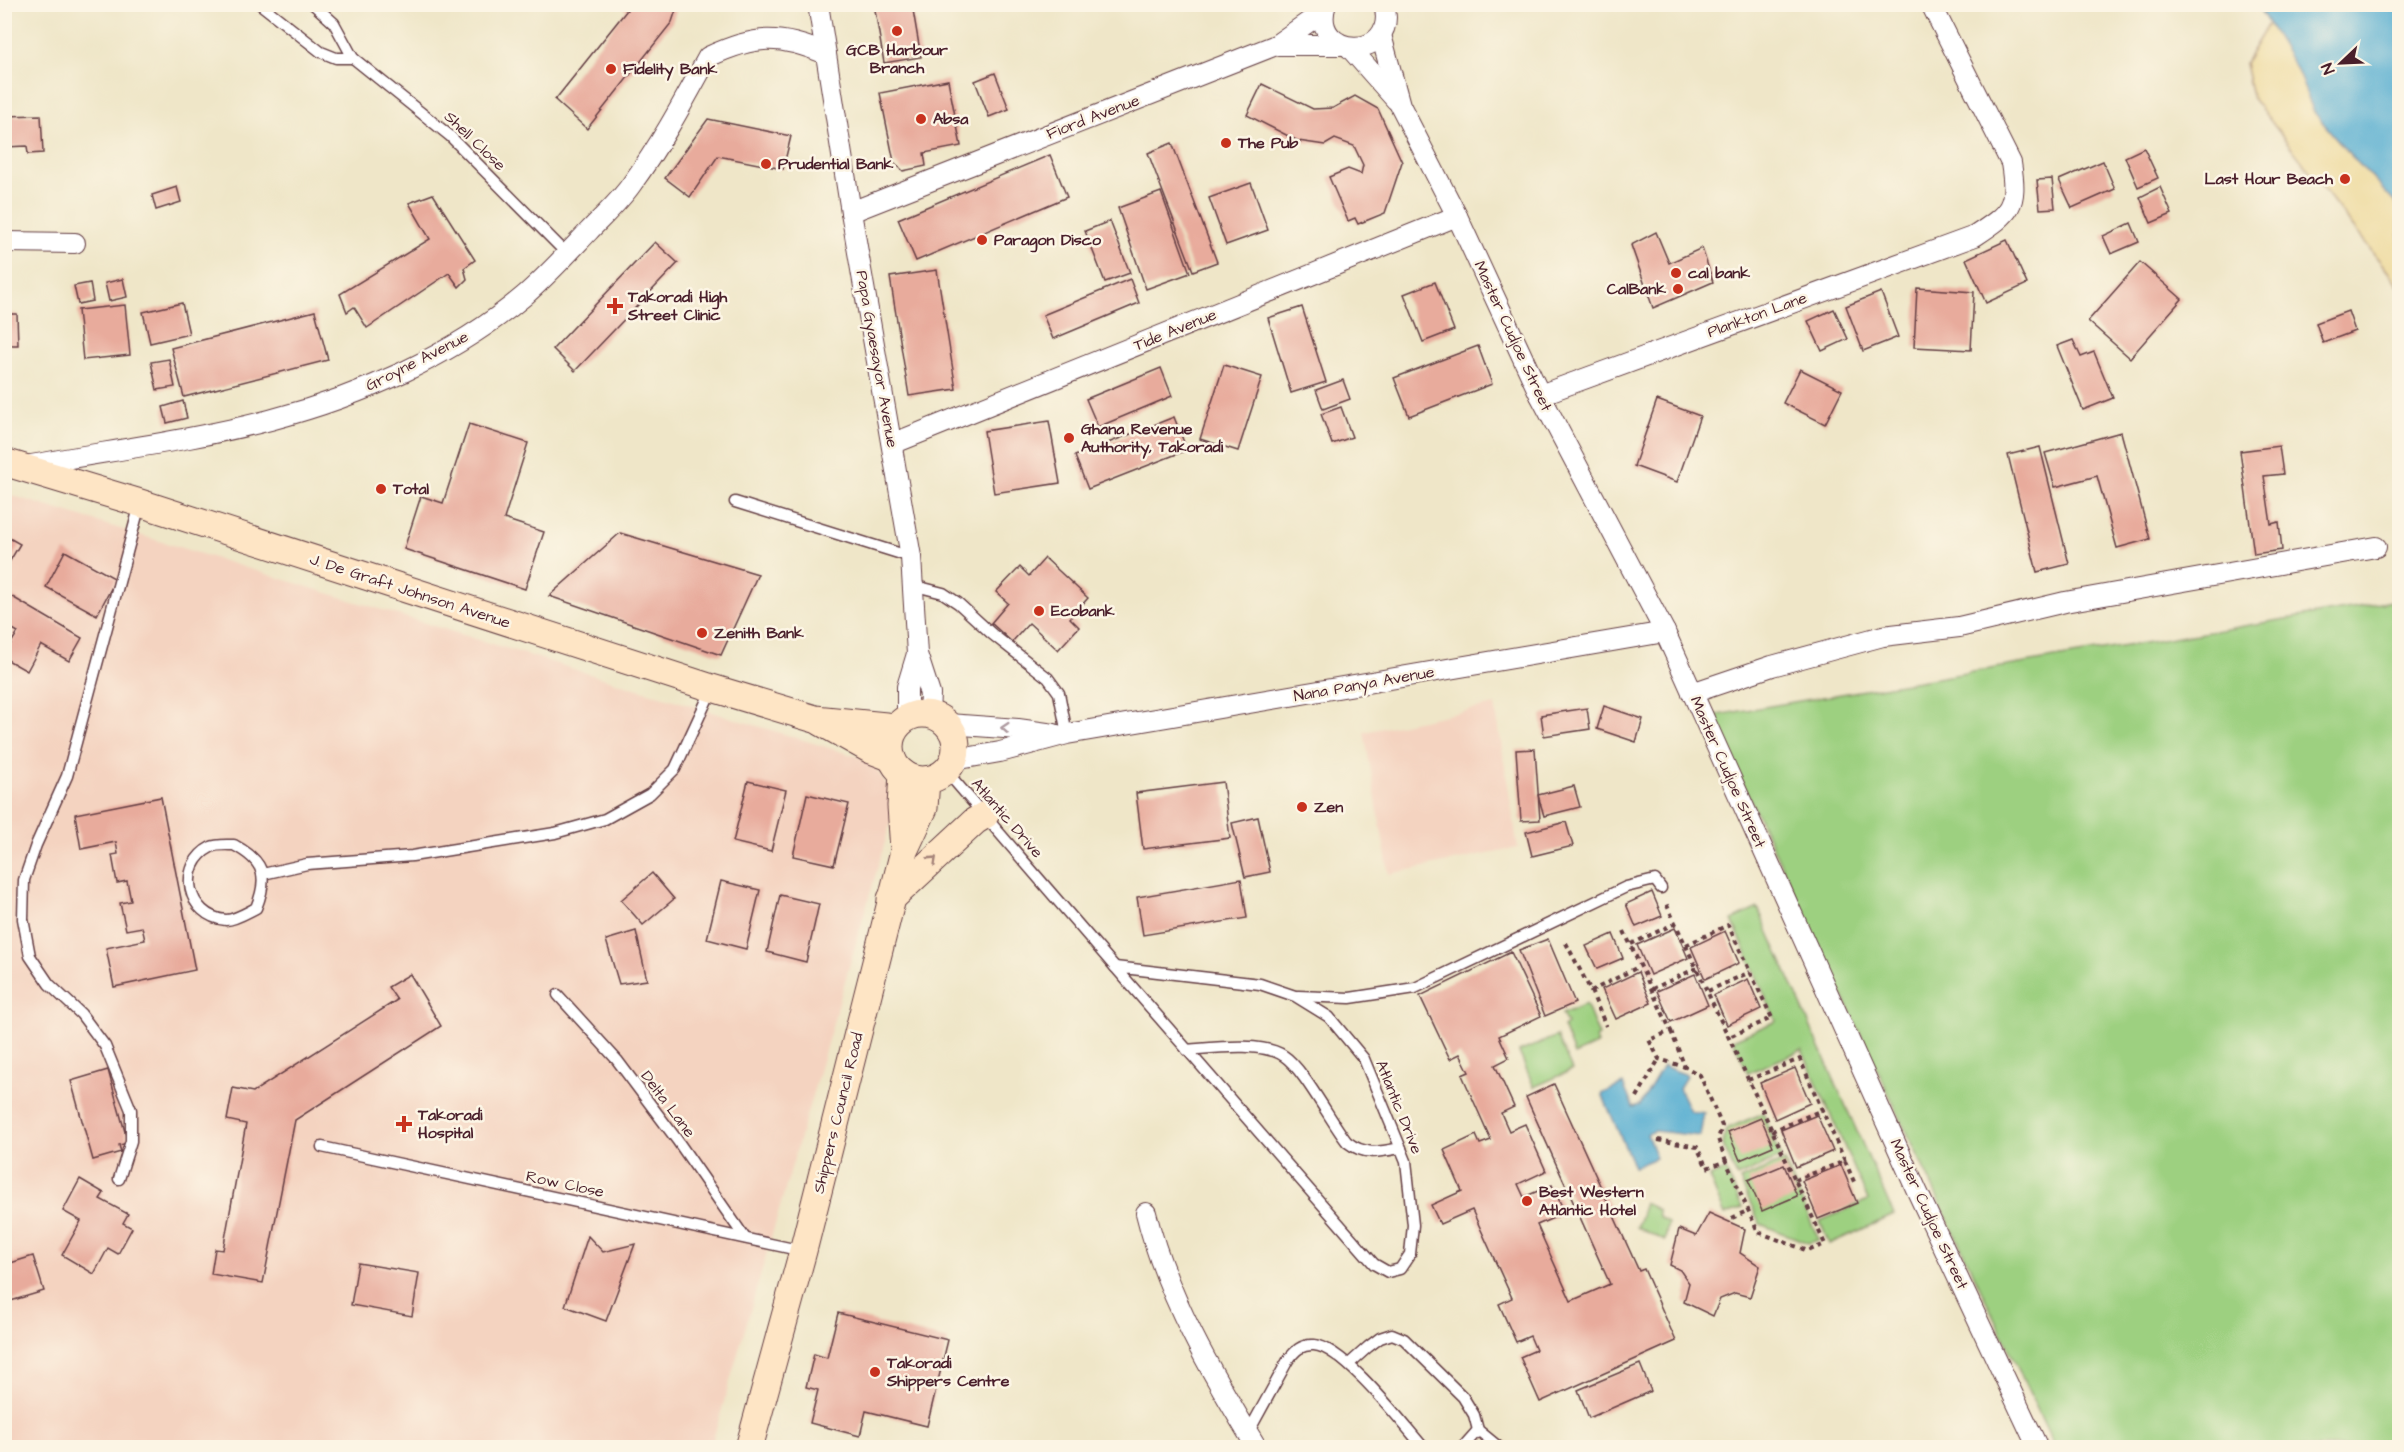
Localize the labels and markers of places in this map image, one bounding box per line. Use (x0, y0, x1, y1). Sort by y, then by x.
marker: GCB Harbour Branch (890, 24, 904, 38)
place label: GCB Harbour Branch (846, 39, 948, 79)
place label: Fidelity Bank (623, 58, 717, 81)
marker: Fidelity Bank (604, 62, 618, 76)
place label: Absa (933, 108, 969, 130)
marker: Absa (914, 112, 928, 126)
place label: The Pub (1237, 132, 1298, 154)
marker: The Pub (1219, 136, 1233, 150)
place label: Prudential Bank (778, 153, 893, 175)
marker: Prudential Bank (759, 157, 773, 171)
place label: Last Hour Beach (2205, 168, 2334, 190)
marker: Last Hour Beach (2338, 172, 2352, 186)
place label: Paragon Disco (994, 229, 1102, 253)
marker: Paragon Disco (975, 233, 989, 247)
place label: cal bank (1688, 262, 1750, 284)
marker: cal bank (1669, 266, 1683, 280)
place label: CalBank (1607, 278, 1666, 300)
marker: CalBank (1671, 282, 1685, 296)
place label: Takoradi High Street Clinic (627, 286, 728, 326)
marker: Takoradi High Street Clinic (606, 297, 624, 315)
place label: Ghana Revenue Authority, Takoradi (1081, 418, 1224, 459)
marker: Ghana Revenue Authority, Takoradi (1062, 431, 1076, 445)
place label: Total (392, 478, 430, 500)
marker: Total (374, 482, 388, 496)
place label: Ecobank (1051, 600, 1115, 622)
marker: Ecobank (1032, 604, 1046, 618)
place label: Zenith Bank (714, 622, 804, 644)
marker: Zenith Bank (695, 626, 709, 640)
place label: Zen (1314, 796, 1343, 818)
marker: Zen (1295, 800, 1309, 814)
place label: Takoradi Hospital (417, 1104, 483, 1144)
marker: Takoradi Hospital (395, 1115, 413, 1133)
place label: Best Western Atlantic Hotel (1539, 1181, 1644, 1221)
marker: Best Western Atlantic Hotel (1520, 1194, 1534, 1208)
place label: Takoradi Shippers Centre (886, 1352, 1010, 1392)
marker: Takoradi Shippers Centre (868, 1365, 882, 1379)

